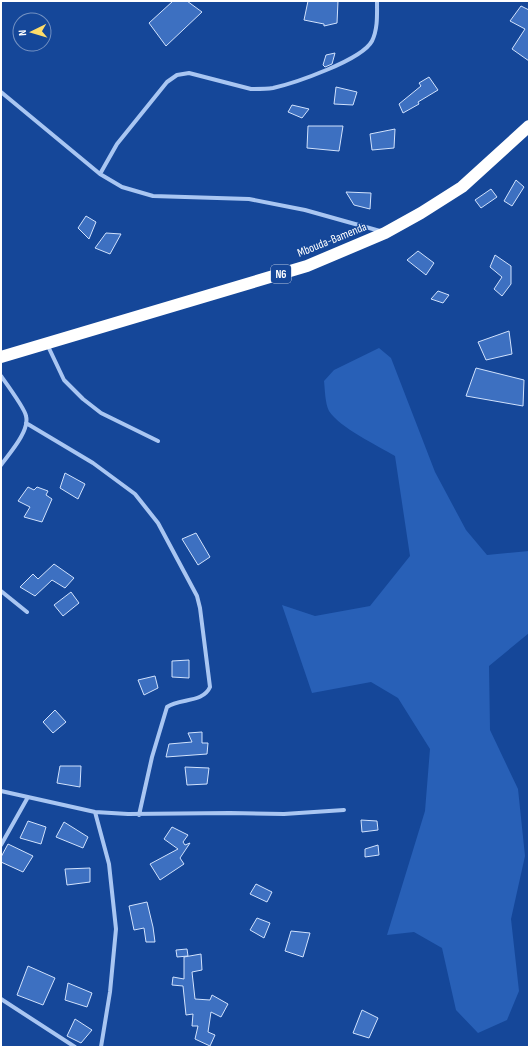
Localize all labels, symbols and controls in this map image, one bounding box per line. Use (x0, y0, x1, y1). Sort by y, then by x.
north arrow (12, 12, 52, 52)
text: N (16, 29, 29, 36)
street label: Mbouda-Bamenda (295, 219, 369, 261)
road number: N6 (271, 265, 291, 283)

